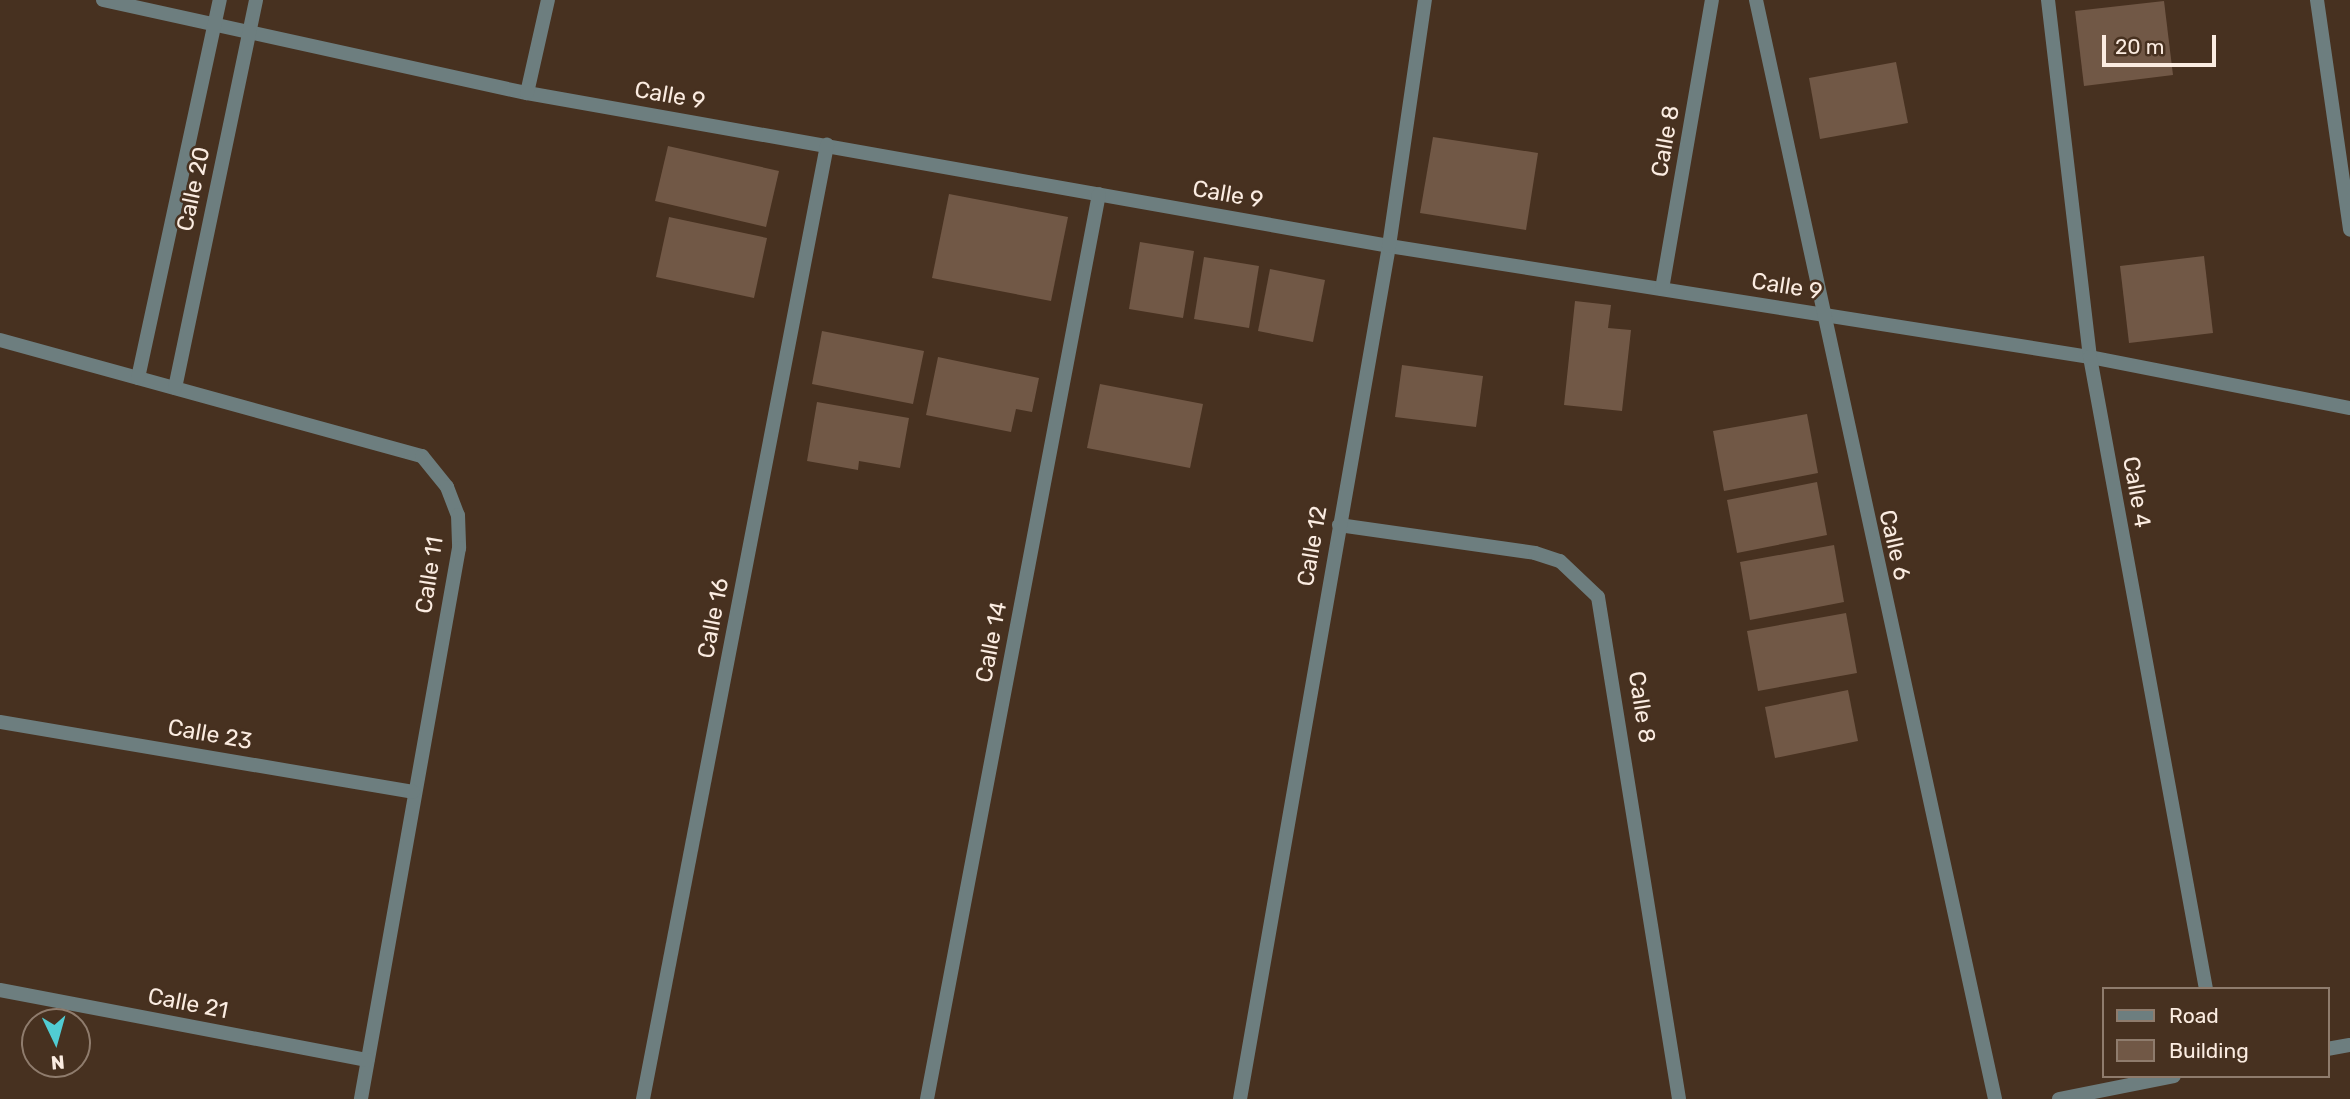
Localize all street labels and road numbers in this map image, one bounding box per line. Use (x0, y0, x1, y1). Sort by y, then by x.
street label: Calle 9 (632, 75, 708, 115)
street label: Calle 8 (1645, 103, 1685, 179)
street label: Calle 20 (171, 144, 215, 234)
street label: Calle 9 (1190, 174, 1266, 214)
street label: Calle 9 (1750, 267, 1824, 305)
street label: Calle 4 (2117, 454, 2157, 530)
street label: Calle 12 (1291, 504, 1333, 588)
street label: Calle 6 (1874, 507, 1916, 583)
street label: Calle 11 (409, 535, 449, 615)
street label: Calle 16 (692, 575, 734, 661)
street label: Calle 14 (970, 599, 1012, 685)
street label: Calle 8 (1623, 669, 1661, 745)
street label: Calle 23 (166, 713, 254, 755)
street label: Calle 21 (146, 982, 230, 1024)

